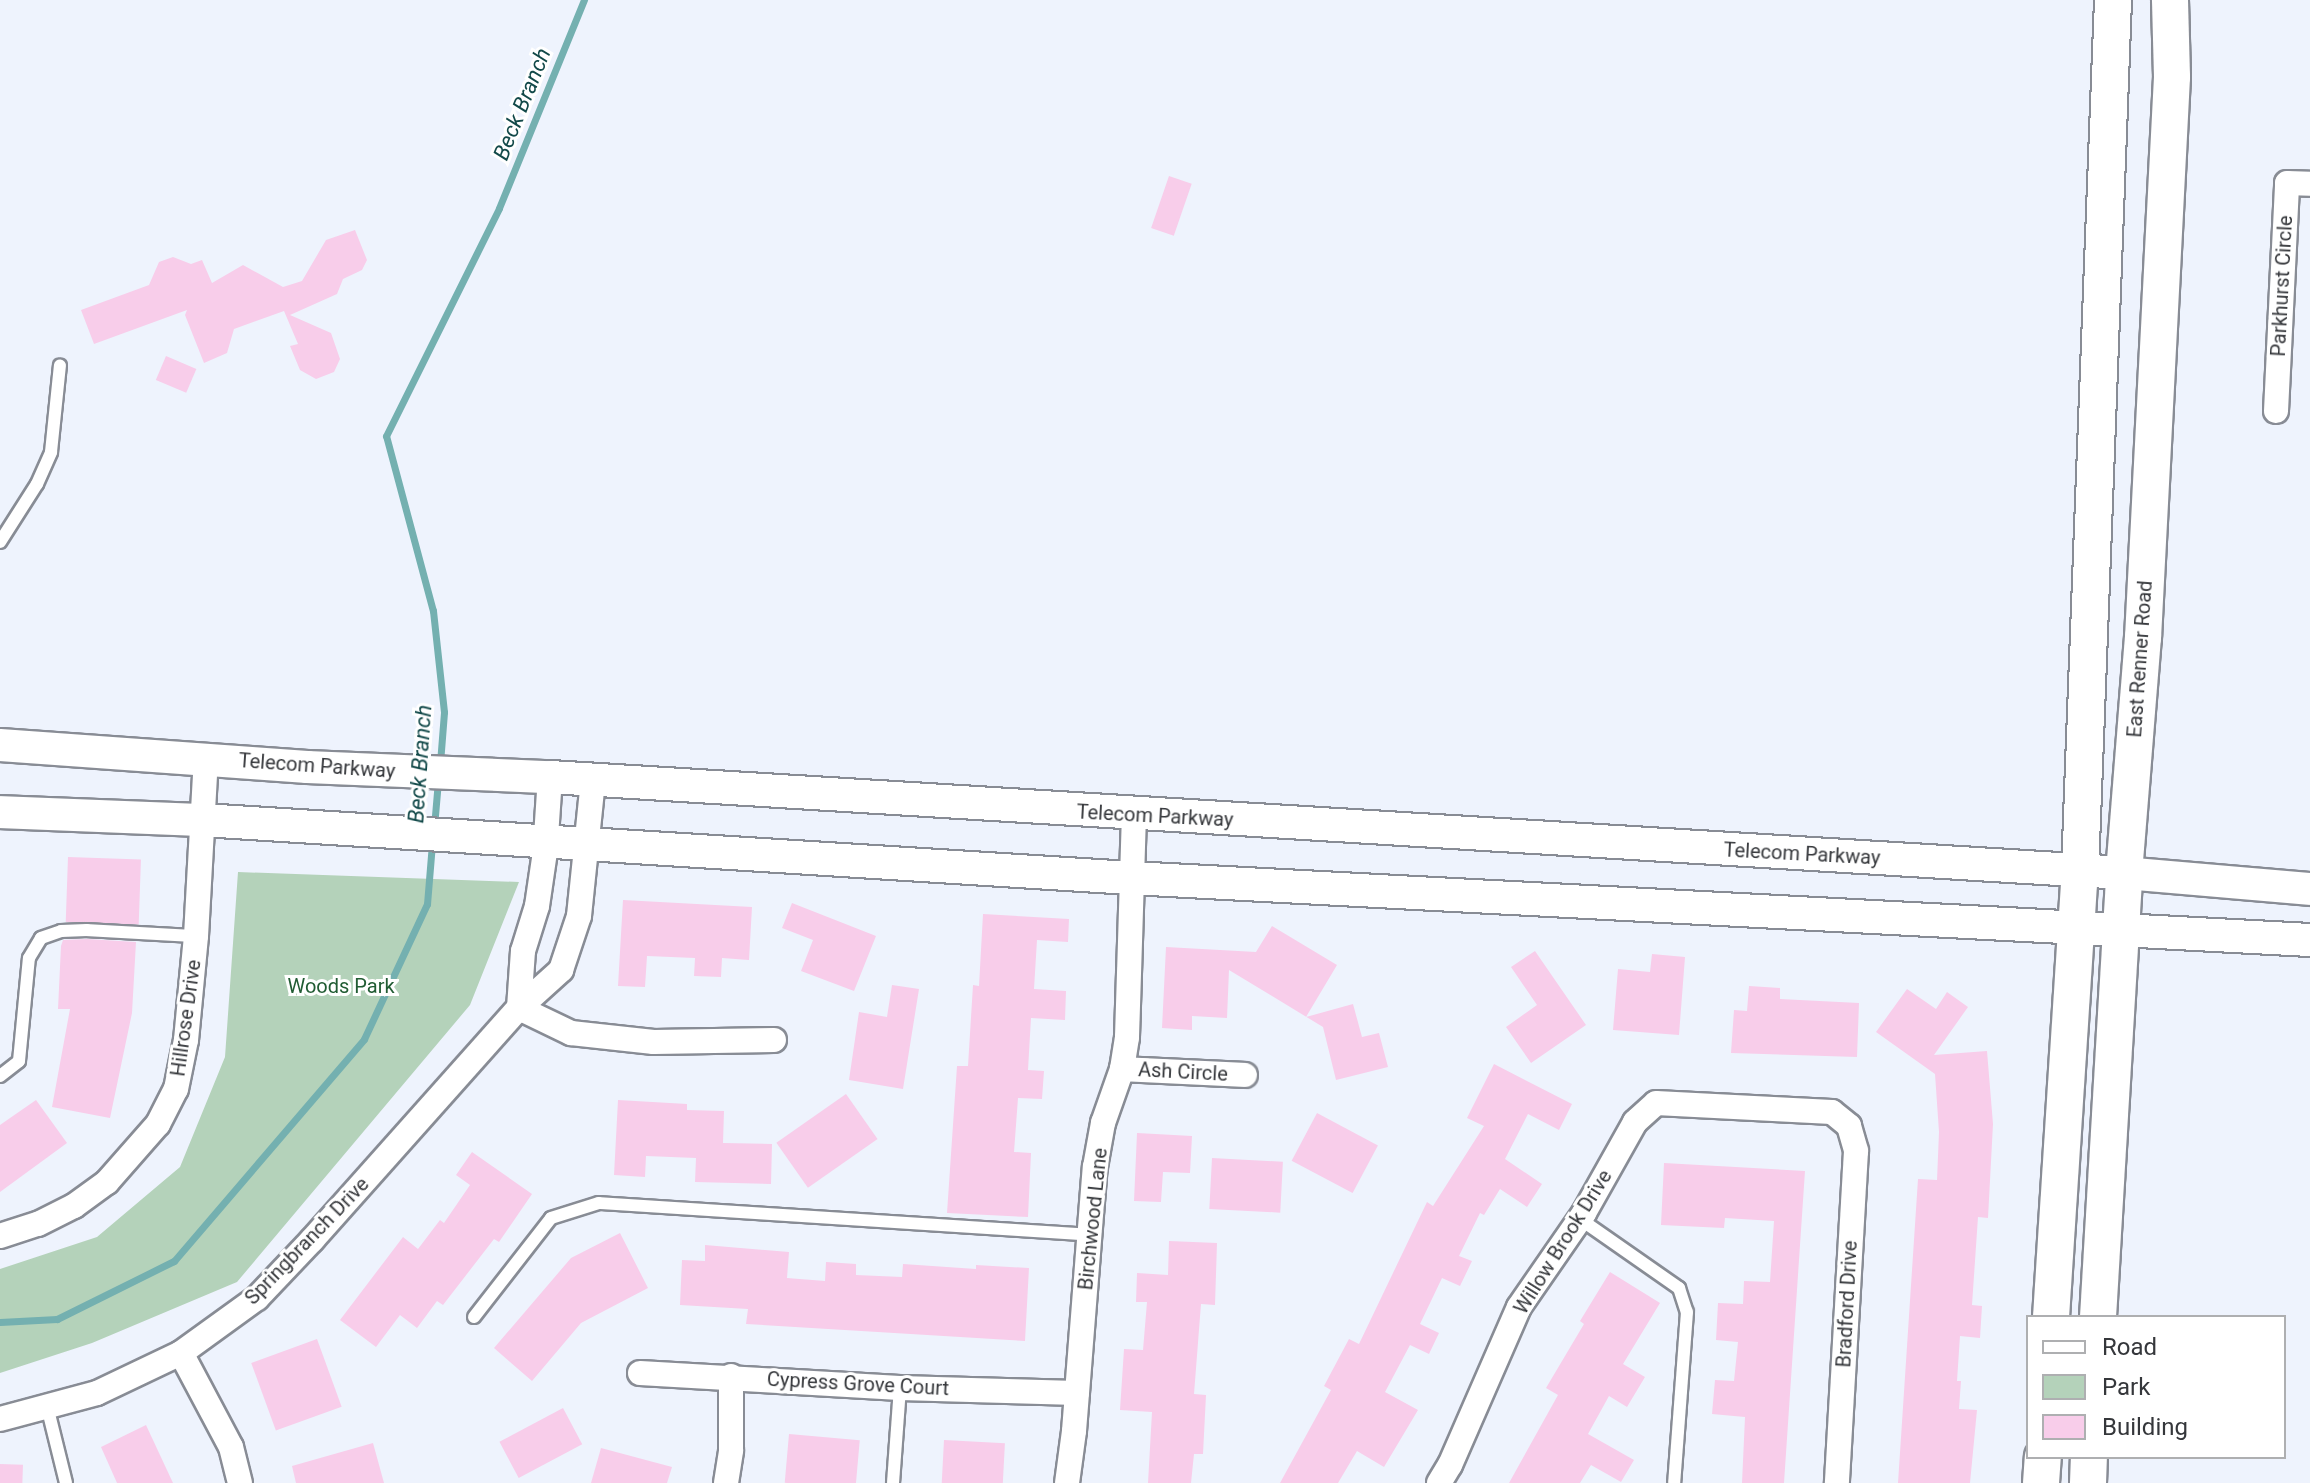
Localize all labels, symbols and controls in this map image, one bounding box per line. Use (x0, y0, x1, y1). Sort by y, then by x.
water label: Beck Branch (488, 44, 556, 164)
street label: Parkhurst Circle (2266, 215, 2298, 357)
street label: East Renner Road (2123, 580, 2157, 738)
water label: Beck Branch (403, 704, 437, 824)
street label: Telecom Parkway (238, 749, 396, 783)
street label: Telecom Parkway (1076, 800, 1234, 832)
street label: Telecom Parkway (1723, 838, 1881, 870)
street label: Hillrose Drive (166, 958, 206, 1078)
park label: Woods Park (287, 974, 395, 998)
street label: Ash Circle (1138, 1058, 1228, 1086)
street label: Birchwood Lane (1074, 1147, 1112, 1291)
street label: Willow Brook Drive (1509, 1165, 1617, 1319)
street label: Springbranch Drive (240, 1172, 374, 1310)
street label: Bradford Drive (1832, 1240, 1862, 1368)
legend (2026, 1315, 2286, 1459)
text: Road (2102, 1333, 2157, 1361)
street label: Cypress Grove Court (766, 1367, 950, 1401)
text: Park (2102, 1373, 2150, 1401)
text: Building (2102, 1413, 2188, 1441)

